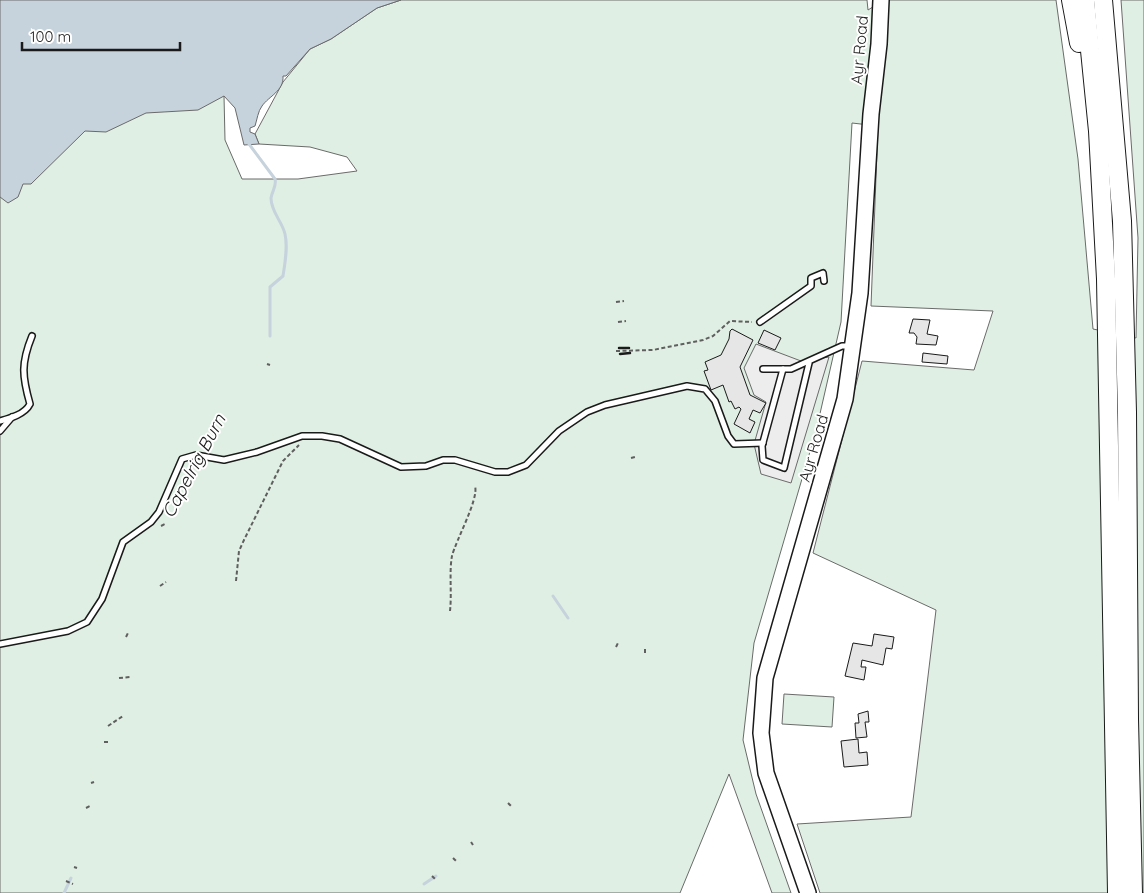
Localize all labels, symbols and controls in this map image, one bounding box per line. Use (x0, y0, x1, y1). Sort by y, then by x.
street label: Ayr Road (846, 15, 872, 85)
scale bar (22, 20, 180, 52)
text: 100 m (30, 27, 71, 46)
water label: Capelrig Burn (157, 409, 231, 522)
street label: Ayr Road (794, 412, 832, 484)

